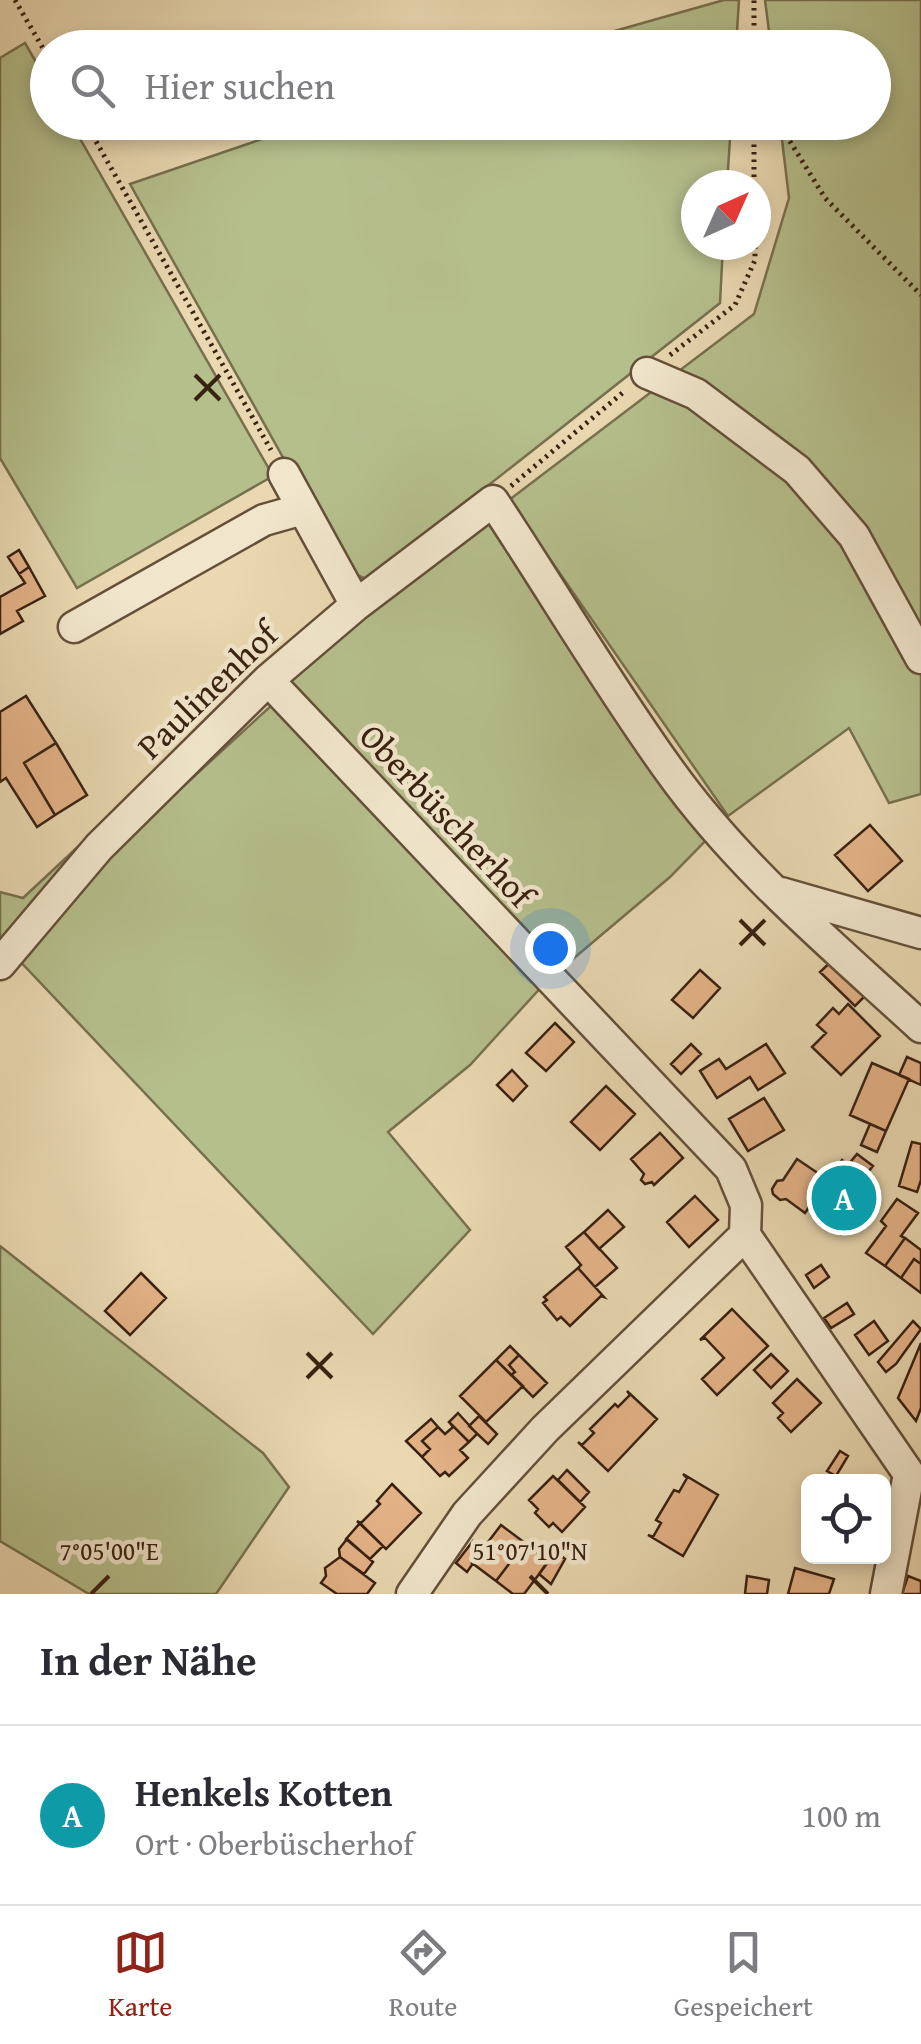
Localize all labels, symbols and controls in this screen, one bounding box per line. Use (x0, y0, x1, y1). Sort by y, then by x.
search box (30, 30, 891, 140)
text: Hier suchen (145, 57, 335, 113)
icon: search (65, 58, 120, 113)
north arrow (681, 170, 771, 260)
street label: Paulinenhof (125, 607, 292, 770)
street label: Oberbüscherhof (348, 712, 548, 921)
your location (525, 923, 576, 974)
pin: A (812, 1160, 876, 1236)
map controls (801, 1474, 891, 1564)
button: locate (801, 1474, 891, 1564)
text: 7°05'00"E (59, 1533, 159, 1569)
text: 51°07'10"N (473, 1533, 587, 1569)
text: In der Nähe (40, 1629, 257, 1690)
text: Henkels Kotten (135, 1764, 393, 1820)
text: A (62, 1792, 83, 1839)
text: 100 m (802, 1792, 881, 1839)
text: Ort · Oberbüscherhof (135, 1820, 414, 1867)
tab: Karte (108, 1925, 173, 2026)
tab: Route (389, 1925, 457, 2026)
tab: Gespeichert (674, 1925, 813, 2026)

